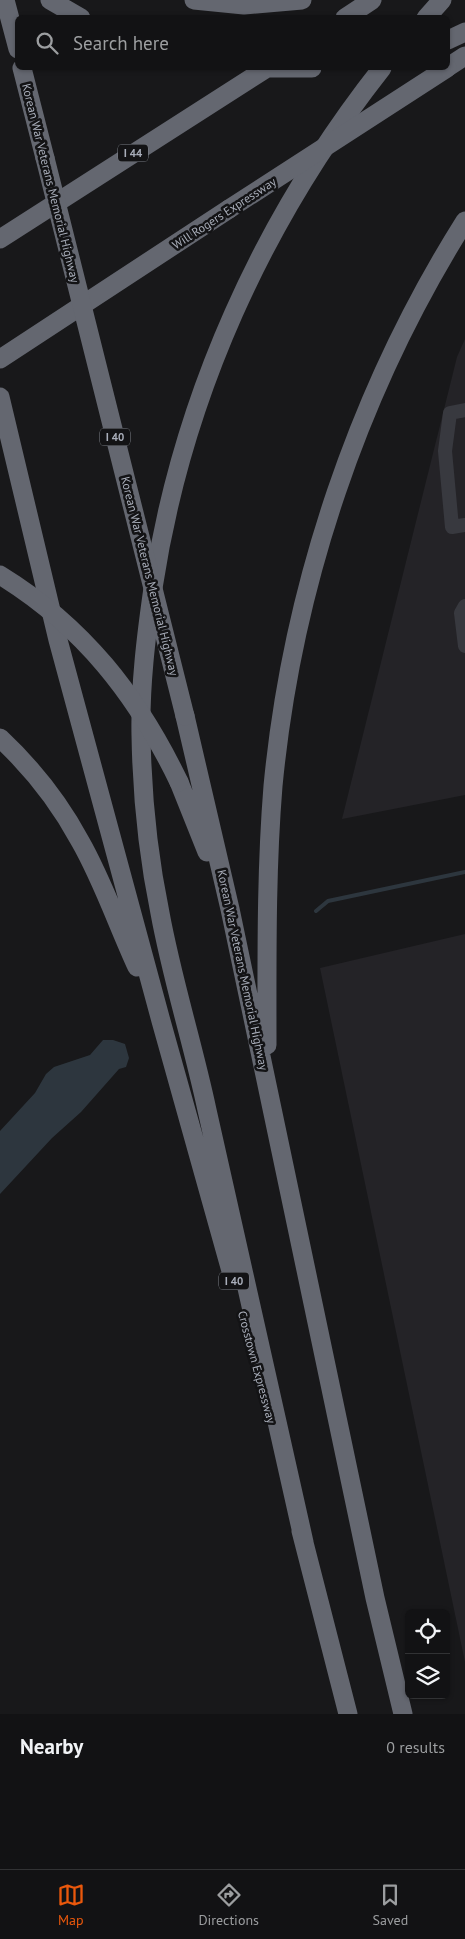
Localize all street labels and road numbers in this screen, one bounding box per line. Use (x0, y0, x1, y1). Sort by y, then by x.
street label: Korean War Veterans Memorial Highway (19, 82, 83, 284)
road number: I 44 (118, 144, 148, 162)
street label: Will Rogers Expressway (169, 174, 279, 252)
road number: I 40 (100, 428, 130, 446)
street label: Korean War Veterans Memorial Highway (118, 475, 182, 677)
street label: Korean War Veterans Memorial Highway (214, 868, 272, 1072)
road number: I 40 (219, 1272, 249, 1290)
street label: Crosstown Expressway (235, 1309, 279, 1425)

